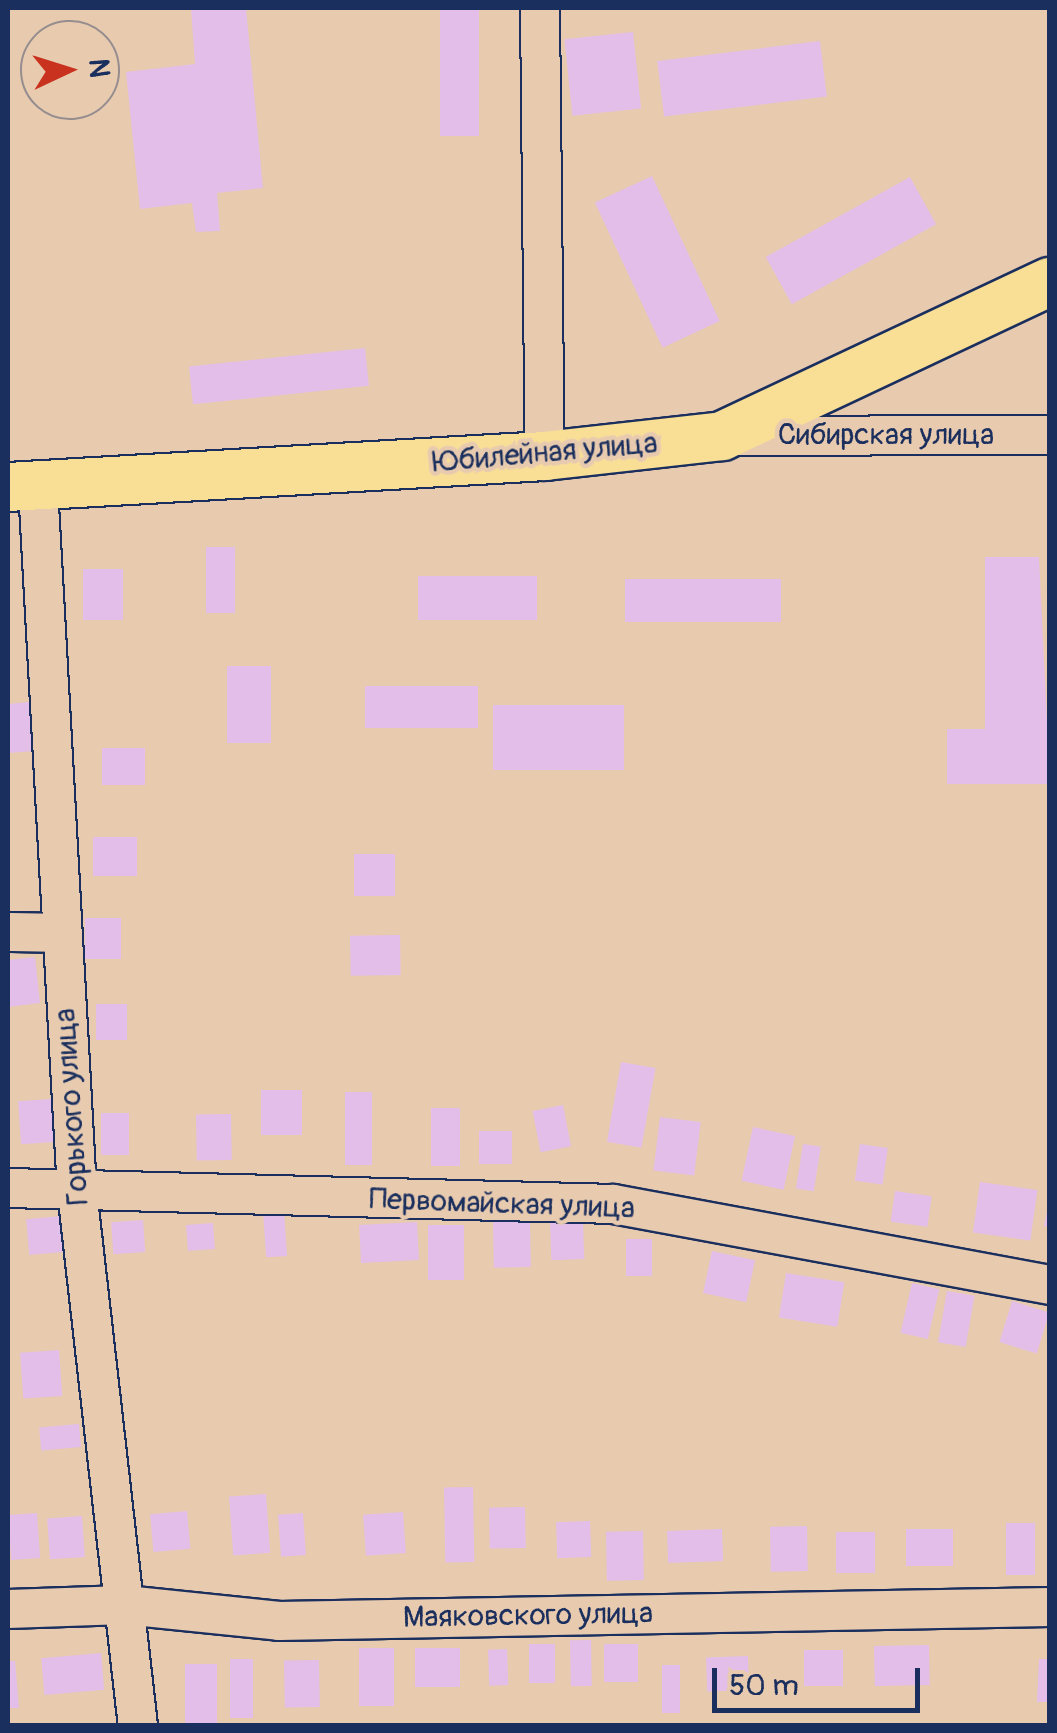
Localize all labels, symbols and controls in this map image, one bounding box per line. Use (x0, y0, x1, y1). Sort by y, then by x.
north arrow (20, 20, 120, 120)
text: N (80, 57, 117, 79)
street label: Сибирская улица (778, 417, 994, 453)
street label: Юбилейная улица (431, 425, 659, 481)
street label: Горького улица (47, 1007, 97, 1207)
street label: Первомайская улица (368, 1181, 636, 1227)
street label: Маяковского улица (403, 1596, 653, 1636)
scale bar (717, 1648, 924, 1710)
text: 50 m (729, 1667, 799, 1704)

